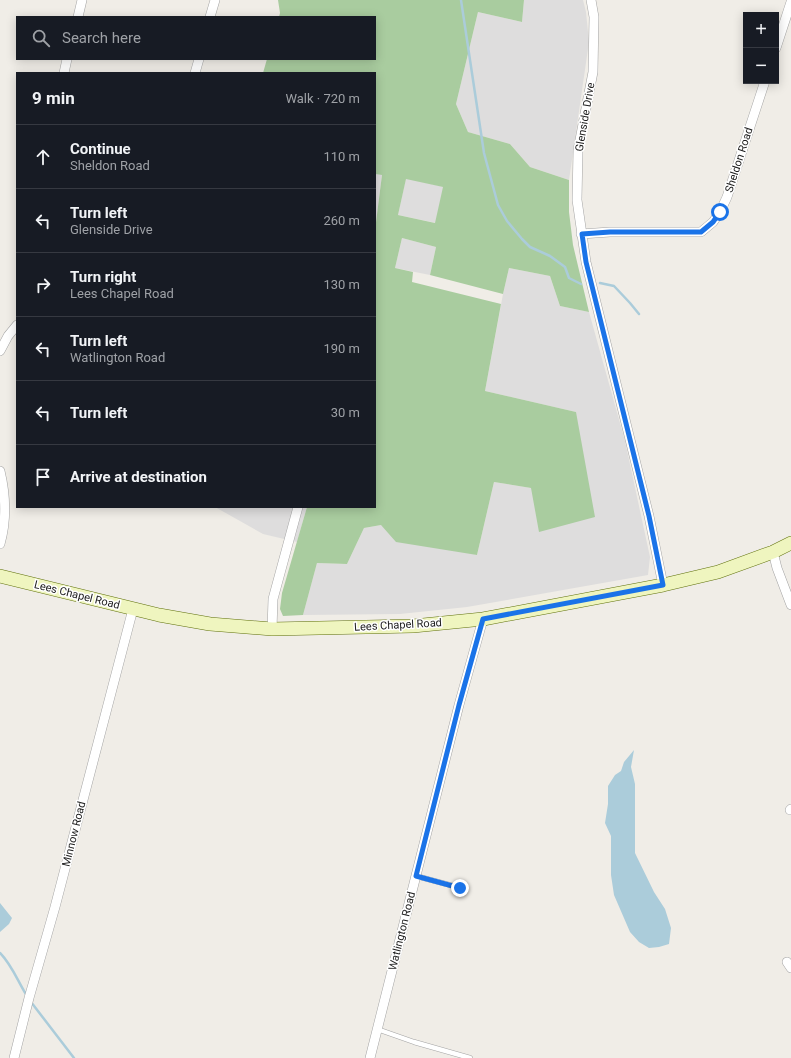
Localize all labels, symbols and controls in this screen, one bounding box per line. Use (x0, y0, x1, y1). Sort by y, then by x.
map controls (743, 12, 779, 84)
button: + (743, 12, 779, 48)
search box (16, 16, 376, 60)
icon: search (30, 27, 52, 49)
text: Search here (62, 29, 141, 47)
button: − (743, 48, 779, 84)
street label: Glenside Drive (573, 81, 597, 153)
text: 9 min (32, 88, 75, 108)
text: Walk · 720 m (285, 91, 360, 106)
street label: Sheldon Road (722, 126, 756, 194)
text: Continue (70, 140, 131, 158)
icon: ahead (32, 146, 54, 168)
text: 110 m (323, 149, 360, 164)
text: Sheldon Road (70, 158, 150, 173)
route start (711, 203, 729, 221)
text: Turn left (70, 204, 127, 222)
icon: left (32, 210, 54, 232)
text: 260 m (323, 213, 360, 228)
text: Glenside Drive (70, 222, 153, 237)
text: Turn right (70, 268, 136, 286)
icon: right (32, 274, 54, 296)
text: 130 m (323, 277, 360, 292)
text: Lees Chapel Road (70, 286, 174, 301)
text: Turn left (70, 332, 127, 350)
icon: left (32, 338, 54, 360)
text: 190 m (323, 341, 360, 356)
text: Watlington Road (70, 350, 165, 365)
icon: left (32, 402, 54, 424)
text: Turn left (70, 404, 127, 422)
text: 30 m (331, 405, 360, 420)
icon: arrive (32, 466, 54, 488)
text: Arrive at destination (70, 468, 207, 486)
street label: Lees Chapel Road (33, 578, 121, 612)
street label: Lees Chapel Road (354, 616, 442, 634)
street label: Minnow Road (60, 800, 88, 868)
route end (451, 879, 469, 897)
street label: Watlington Road (386, 890, 418, 972)

